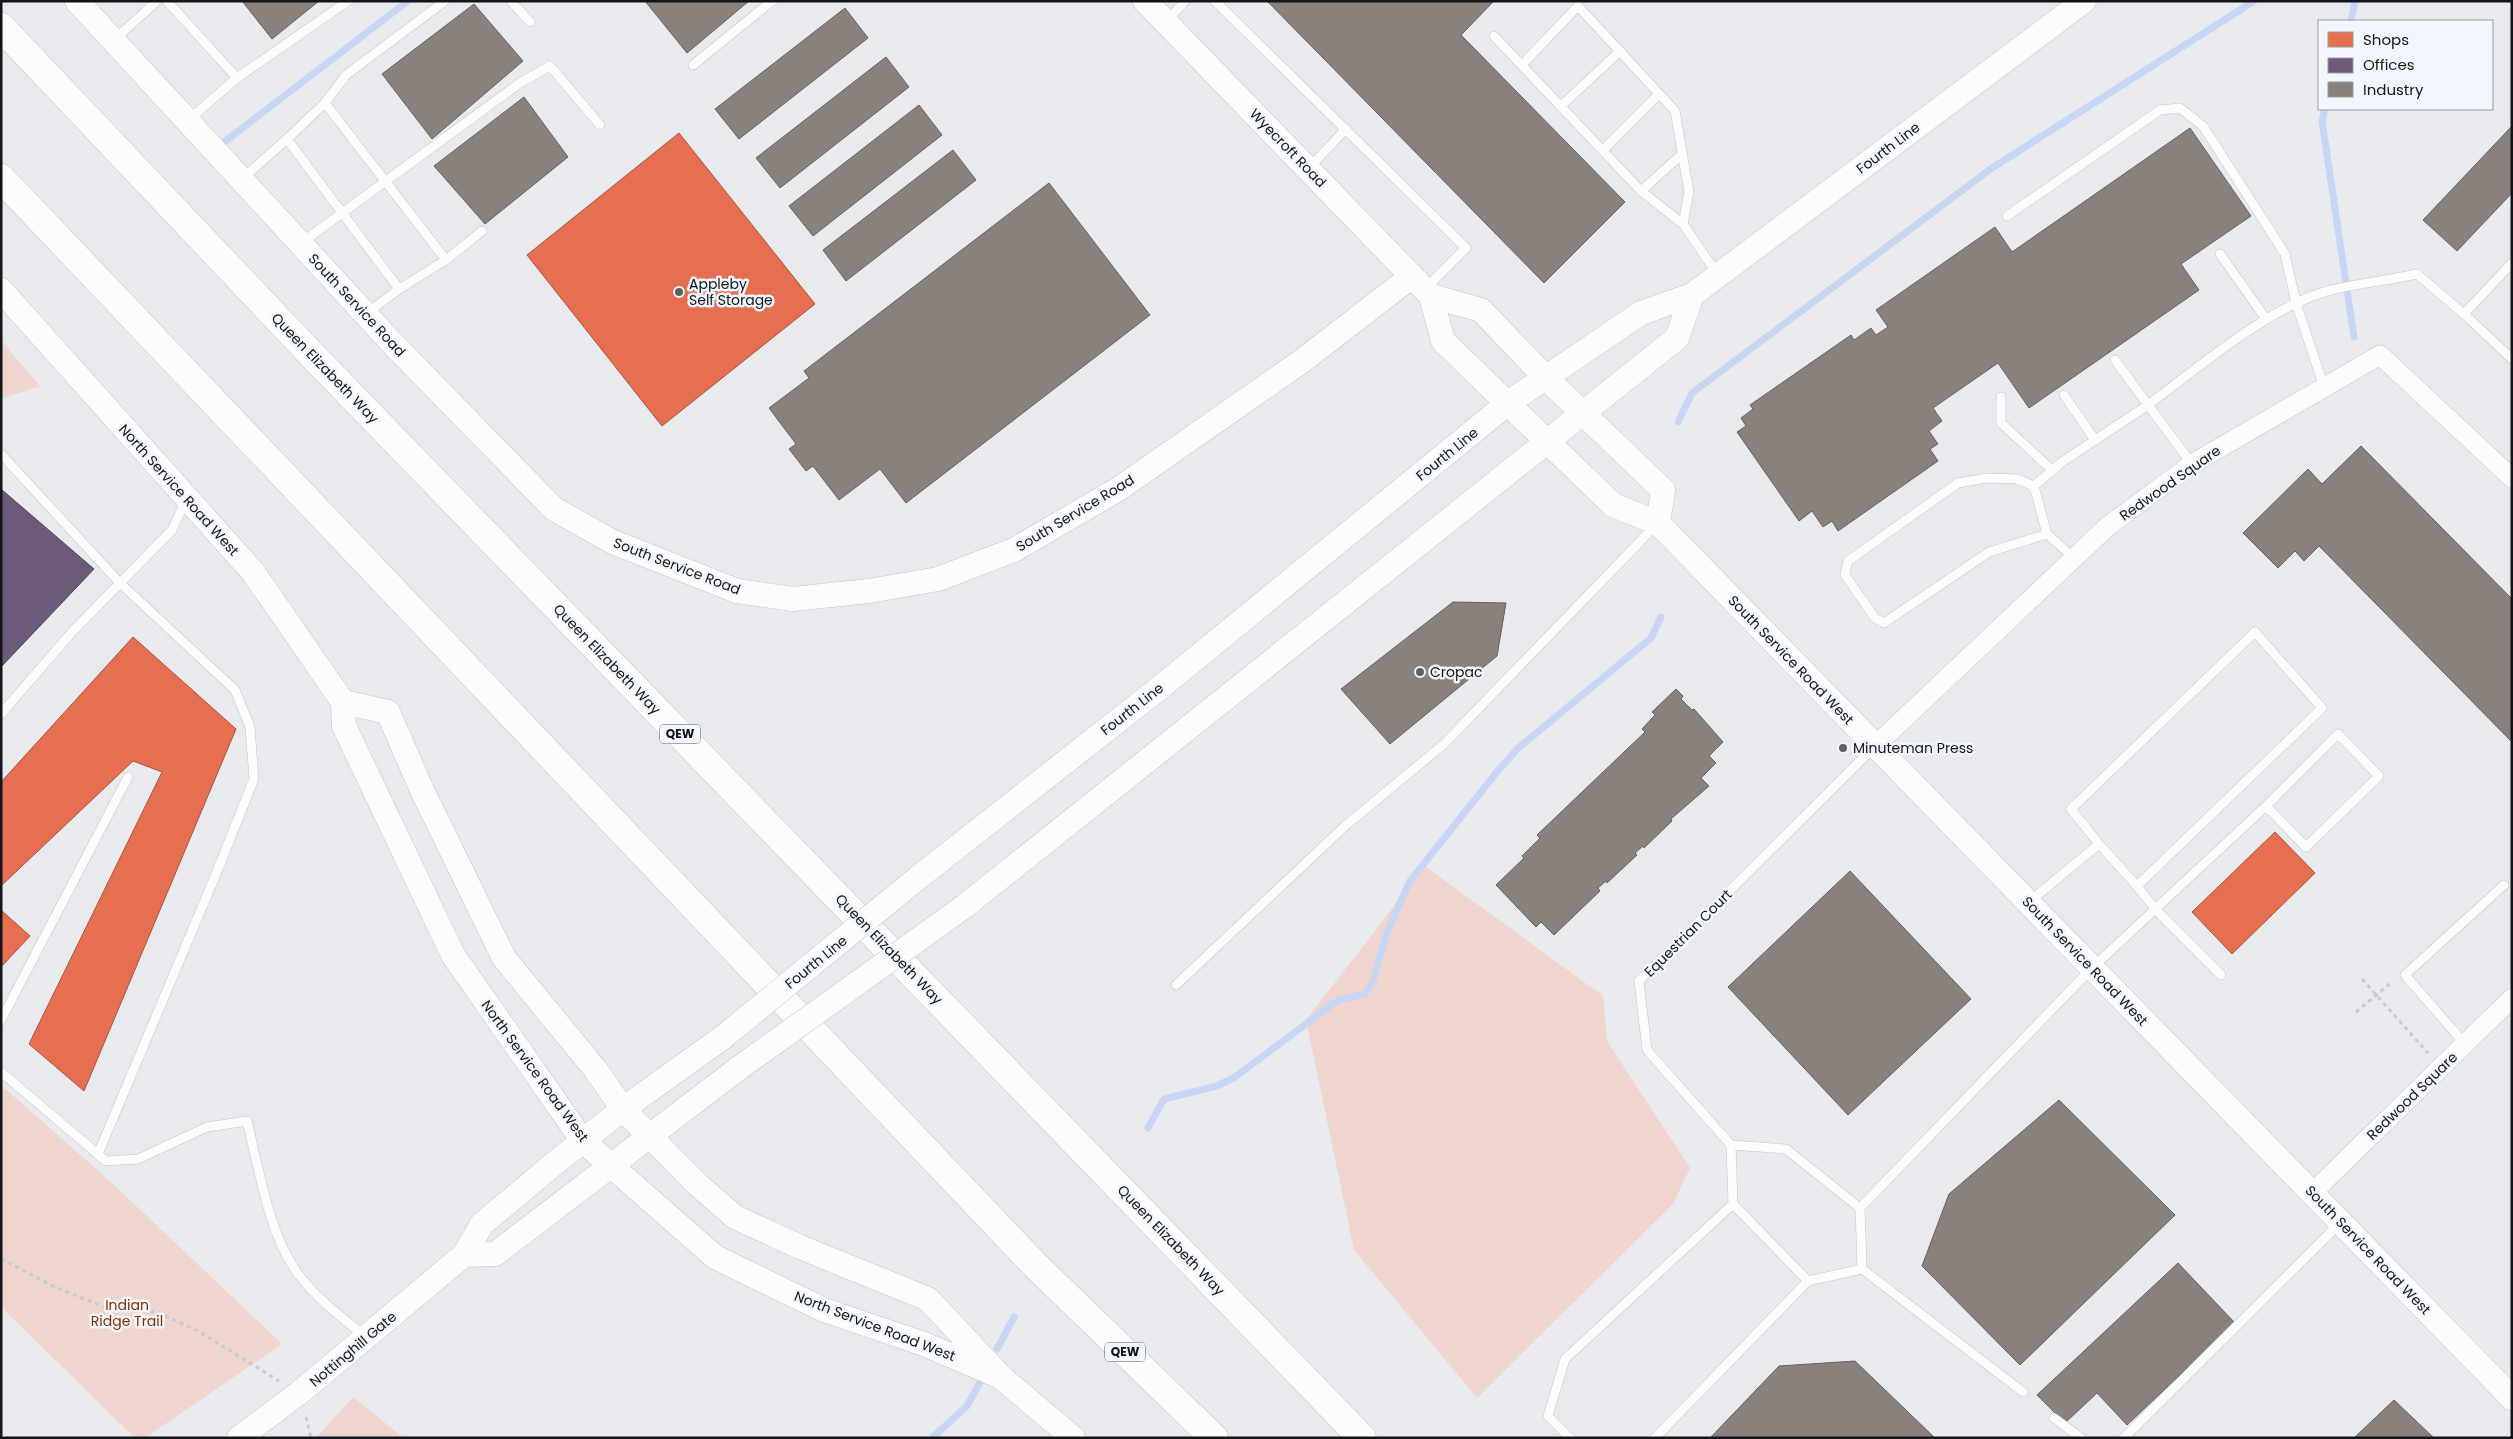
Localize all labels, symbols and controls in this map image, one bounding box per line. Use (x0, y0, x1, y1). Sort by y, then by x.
legend (2318, 20, 2493, 110)
text: Shops (2363, 29, 2409, 50)
text: Offices (2363, 54, 2415, 75)
text: Industry (2363, 79, 2424, 100)
street label: Wyecroft Road (1245, 104, 1331, 192)
street label: Fourth Line (1852, 117, 1924, 179)
street label: South Service Road (304, 249, 410, 361)
place label: Appleby Self Storage (689, 274, 773, 310)
marker: Appleby Self Storage (673, 286, 685, 298)
street label: Queen Elizabeth Way (267, 308, 383, 428)
street label: North Service Road West (114, 420, 244, 560)
street label: Fourth Line (1412, 422, 1483, 485)
street label: Redwood Square (2115, 440, 2225, 525)
street label: South Service Road (1012, 470, 1138, 556)
street label: South Service Road (611, 533, 743, 599)
street label: South Service Road West (1724, 591, 1858, 729)
street label: Queen Elizabeth Way (549, 599, 665, 719)
place label: Cropac (1430, 662, 1482, 682)
marker: Cropac (1414, 666, 1426, 678)
street label: Fourth Line (1096, 678, 1168, 740)
road number: QEW (660, 724, 700, 744)
place label: Minuteman Press (1853, 738, 1973, 758)
marker: Minuteman Press (1837, 742, 1849, 754)
street label: Equestrian Court (1640, 885, 1736, 981)
street label: Queen Elizabeth Way (831, 889, 947, 1009)
street label: South Service Road West (2018, 892, 2152, 1030)
street label: Fourth Line (781, 930, 852, 993)
street label: North Service Road West (477, 996, 593, 1146)
street label: Redwood Square (2362, 1047, 2462, 1145)
street label: Queen Elizabeth Way (1113, 1180, 1229, 1300)
street label: South Service Road West (2301, 1181, 2435, 1319)
street label: North Service Road West (792, 1286, 958, 1366)
park label: Indian Ridge Trail (91, 1295, 163, 1331)
street label: Nottinghill Gate (305, 1306, 401, 1391)
road number: QEW (1105, 1342, 1145, 1361)

